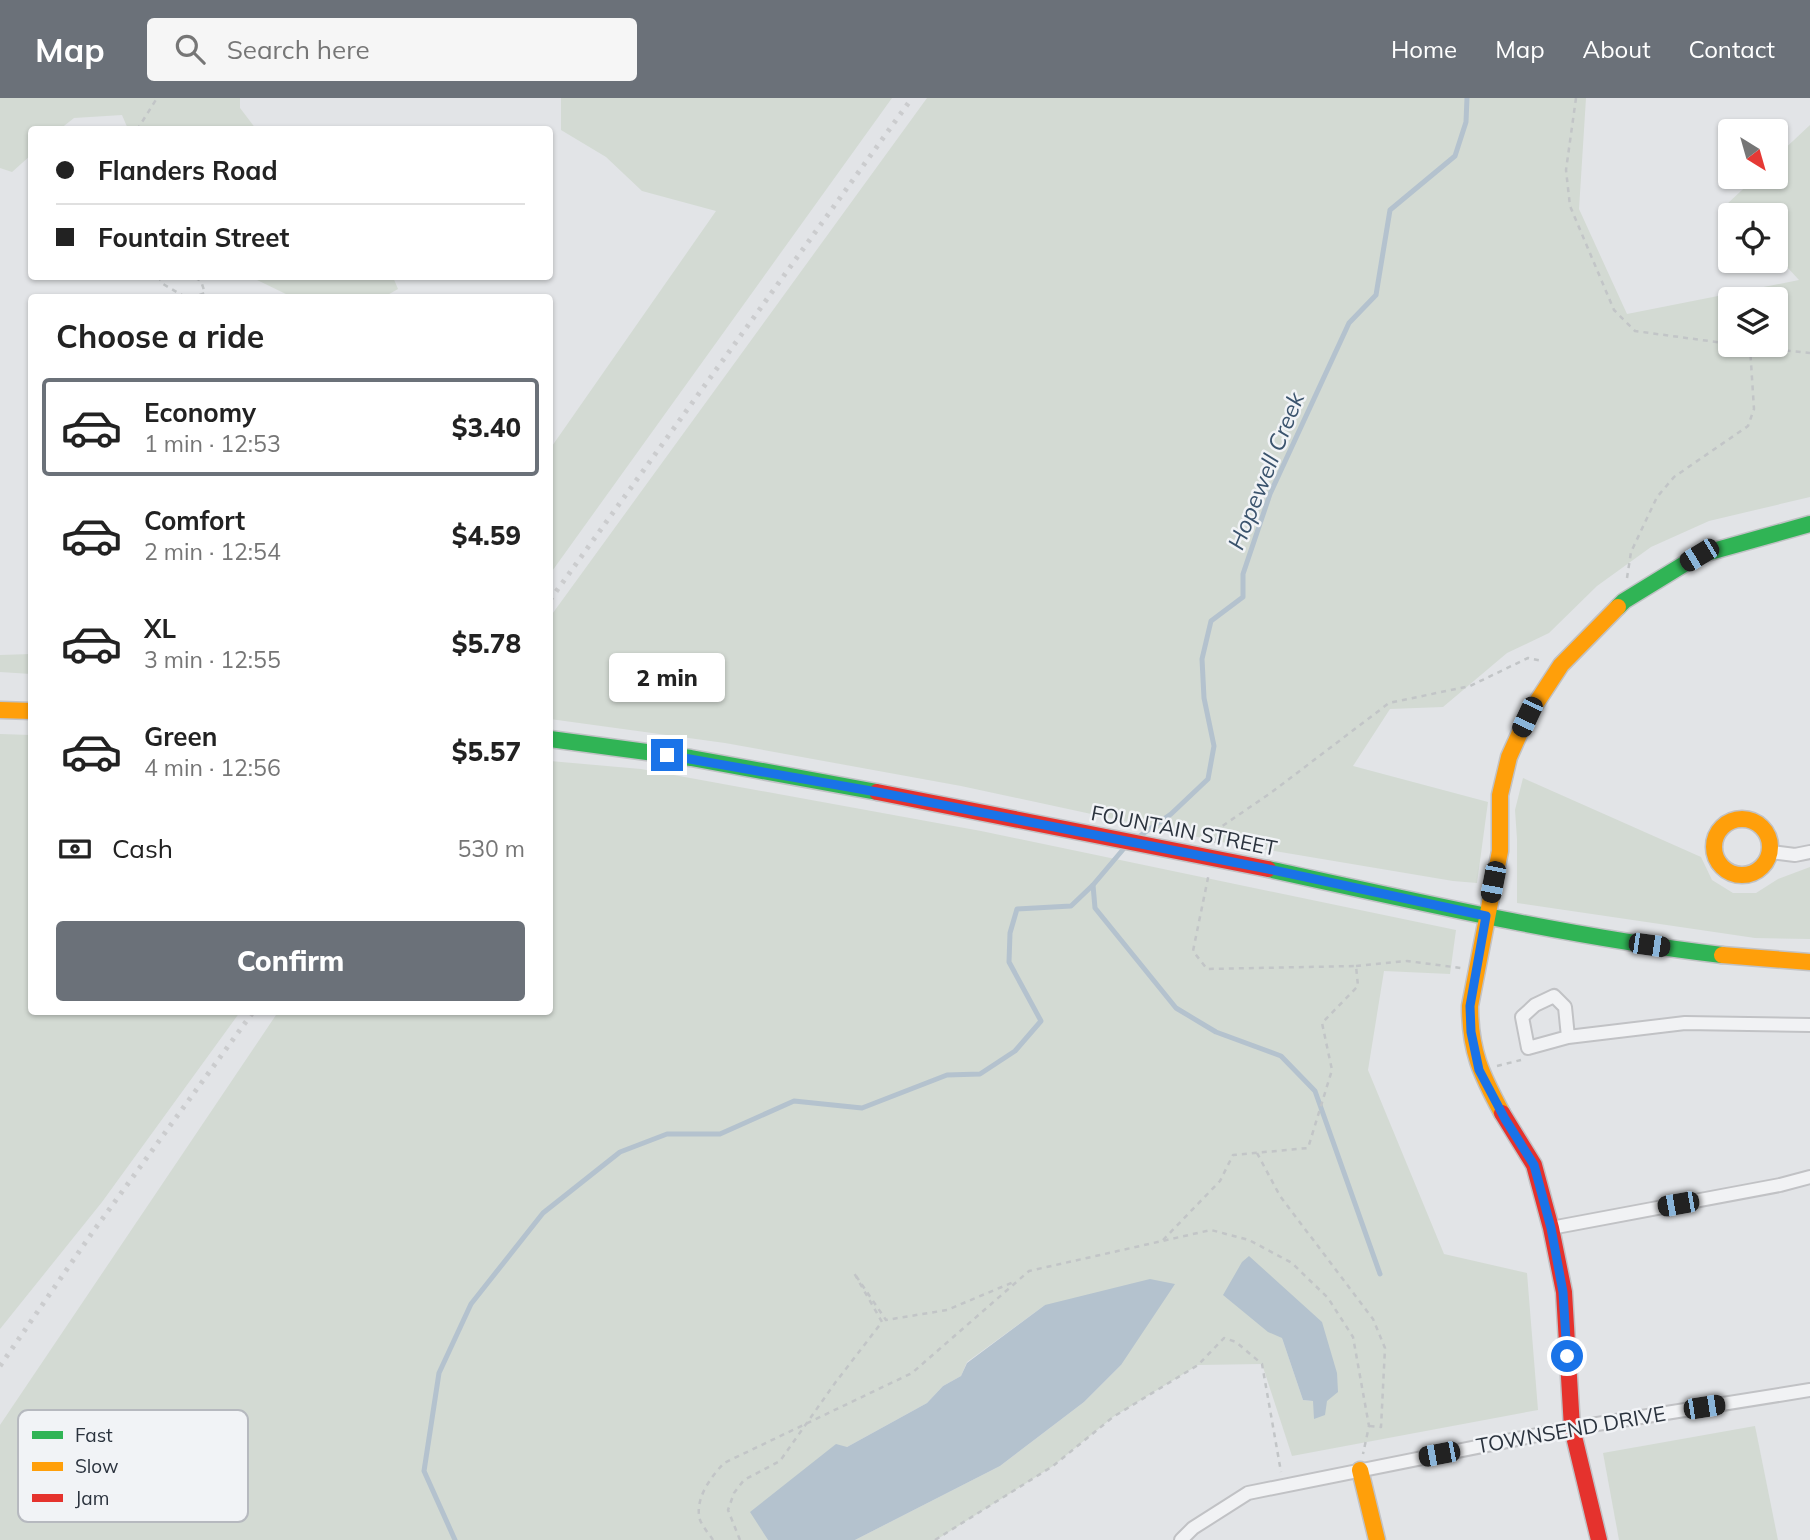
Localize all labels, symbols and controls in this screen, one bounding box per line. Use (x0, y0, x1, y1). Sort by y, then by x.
search box (147, 18, 637, 81)
text: Map (35, 29, 105, 70)
icon: search (171, 30, 209, 68)
text: Search here (227, 33, 370, 66)
text: Home (1391, 34, 1457, 64)
text: Map (1495, 34, 1545, 64)
text: About (1583, 34, 1651, 64)
text: Contact (1689, 34, 1775, 64)
north arrow (1718, 119, 1788, 189)
map controls (1718, 119, 1788, 357)
text: Flanders Road (98, 154, 278, 187)
button: locate (1718, 203, 1788, 273)
text: Fountain Street (98, 221, 289, 254)
button: layers (1718, 287, 1788, 357)
text: Choose a ride (56, 316, 264, 356)
water label: Hopewell Creek (1221, 387, 1311, 554)
icon: car (60, 396, 123, 459)
text: Economy (144, 396, 256, 429)
text: $3.40 (452, 411, 521, 444)
text: 1 min · 12:53 (144, 429, 281, 458)
icon: car (60, 504, 123, 567)
text: Comfort (144, 504, 245, 537)
text: $4.59 (452, 519, 521, 552)
car (1676, 535, 1723, 575)
text: 2 min · 12:54 (144, 537, 281, 566)
icon: car (60, 612, 123, 675)
text: XL (144, 612, 176, 645)
text: $5.78 (452, 627, 521, 660)
text: 3 min · 12:55 (144, 645, 281, 674)
callout: 2 min (609, 654, 725, 702)
text: 2 min (636, 663, 698, 692)
car (1509, 694, 1546, 740)
icon: car (60, 720, 123, 783)
text: Green (144, 720, 217, 753)
text: $5.57 (452, 735, 521, 768)
route end (651, 739, 683, 771)
text: 4 min · 12:56 (144, 753, 281, 782)
street label: FOUNTAIN STREET (1089, 799, 1280, 861)
icon: cash (56, 830, 94, 868)
text: Cash (112, 832, 173, 865)
text: 530 m (457, 834, 525, 863)
car (1479, 859, 1508, 905)
button: Confirm (56, 921, 525, 1001)
car (1627, 932, 1672, 958)
car (1656, 1190, 1701, 1218)
route start (1551, 1340, 1583, 1372)
car (1682, 1393, 1727, 1421)
street label: TOWNSEND DRIVE (1474, 1400, 1667, 1458)
legend (18, 1410, 248, 1522)
text: Fast (75, 1423, 113, 1447)
car (1417, 1440, 1462, 1468)
text: Slow (75, 1454, 119, 1478)
text: Jam (75, 1486, 109, 1510)

